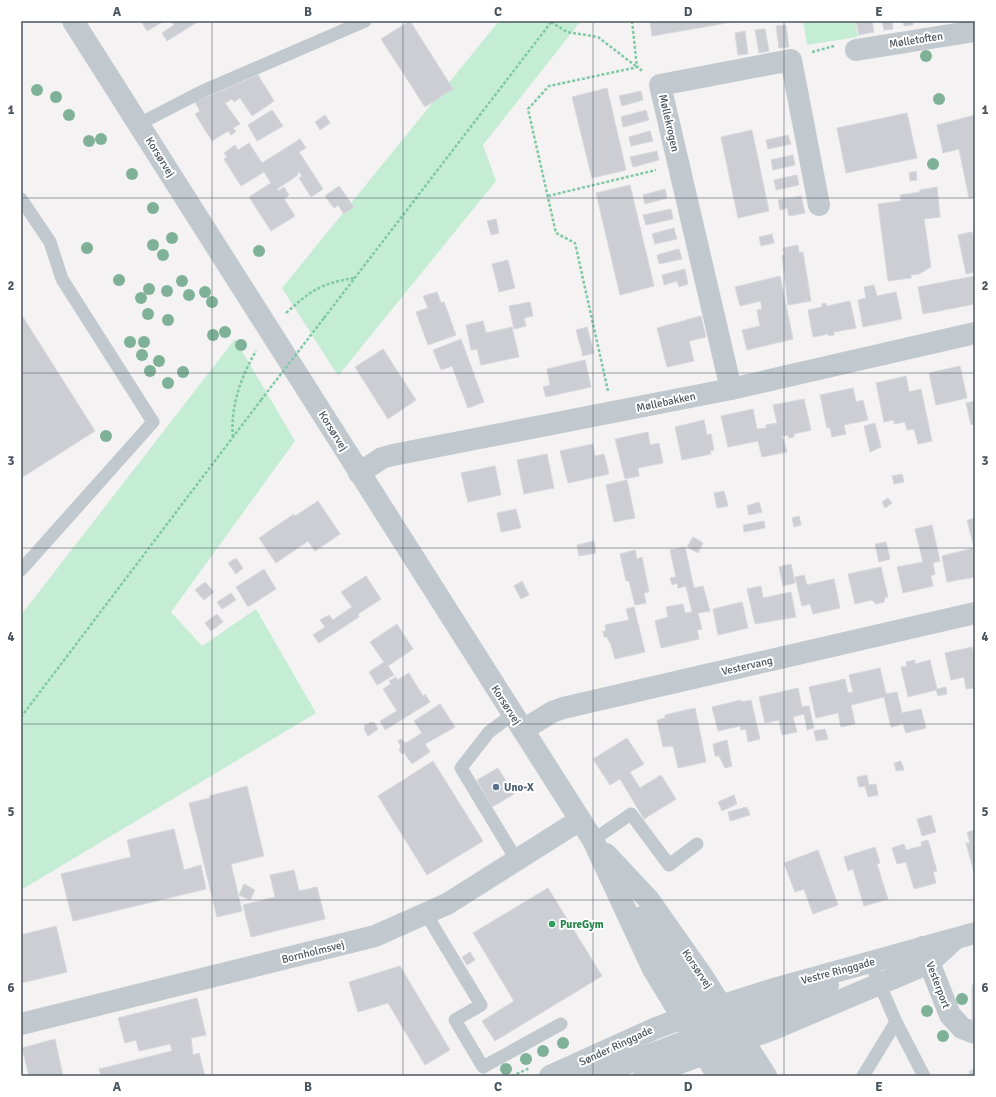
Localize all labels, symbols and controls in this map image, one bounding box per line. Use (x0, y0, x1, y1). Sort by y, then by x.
text: A (113, 4, 122, 20)
text: B (304, 4, 312, 20)
text: C (494, 4, 502, 20)
text: D (684, 4, 693, 20)
text: E (875, 4, 883, 20)
street label: Mølletoften (888, 29, 944, 51)
street label: Møllekrogen (656, 93, 682, 153)
text: 1 (7, 102, 15, 118)
text: 1 (981, 102, 989, 118)
street label: Korsørvej (143, 135, 177, 179)
text: 2 (7, 278, 15, 294)
text: 2 (981, 278, 989, 294)
street label: Møllebakken (635, 389, 697, 415)
street label: Korsørvej (316, 409, 350, 453)
text: 3 (7, 453, 15, 469)
text: 3 (981, 453, 989, 469)
text: 4 (7, 629, 15, 645)
text: 4 (981, 629, 989, 645)
street label: Vestervang (720, 654, 774, 678)
street label: Korsørvej (488, 683, 524, 727)
place label: Uno-X (504, 781, 534, 794)
marker: Uno-X (491, 782, 501, 792)
text: 5 (7, 804, 15, 820)
text: 5 (981, 804, 989, 820)
place label: PureGym (560, 918, 604, 931)
marker: PureGym (547, 919, 557, 929)
street label: Bornholmsvej (280, 938, 346, 966)
street label: Korsørvej (679, 947, 715, 991)
street label: Vestre Ringgade (800, 955, 876, 987)
street label: Vesterport (923, 960, 953, 1010)
text: 6 (7, 980, 15, 996)
text: 6 (981, 980, 989, 996)
street label: Sønder Ringgade (577, 1023, 655, 1069)
text: A (113, 1079, 122, 1095)
text: B (304, 1079, 312, 1095)
text: C (494, 1079, 502, 1095)
text: D (684, 1079, 693, 1095)
text: E (875, 1079, 883, 1095)

